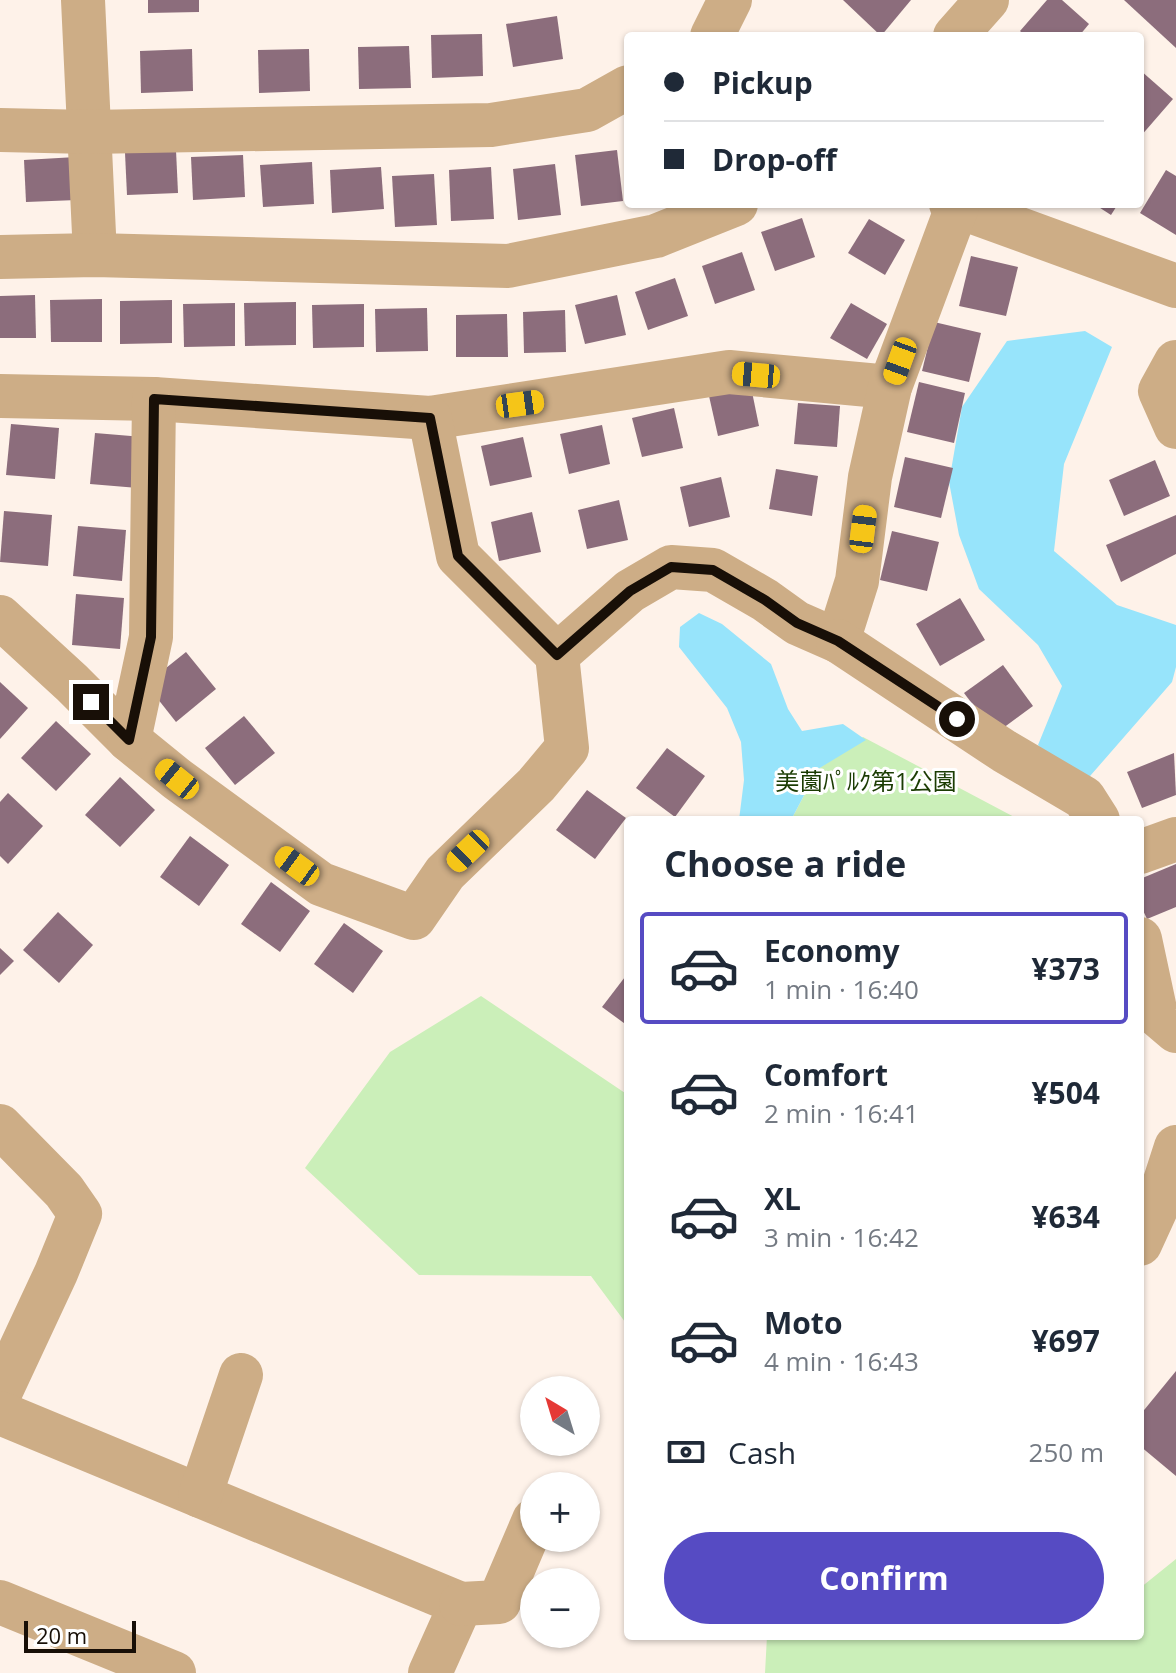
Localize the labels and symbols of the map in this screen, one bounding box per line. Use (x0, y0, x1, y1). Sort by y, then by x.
car (881, 334, 919, 388)
car (731, 361, 781, 389)
car (495, 389, 545, 419)
car (848, 504, 878, 554)
route end (73, 684, 109, 720)
route start (939, 701, 975, 737)
car (151, 755, 203, 803)
park label: 美薗ﾊﾟﾙｸ第1公園 (775, 764, 957, 797)
car (442, 826, 494, 876)
car (271, 842, 323, 890)
north arrow (520, 1376, 600, 1456)
scale bar (24, 1617, 136, 1653)

